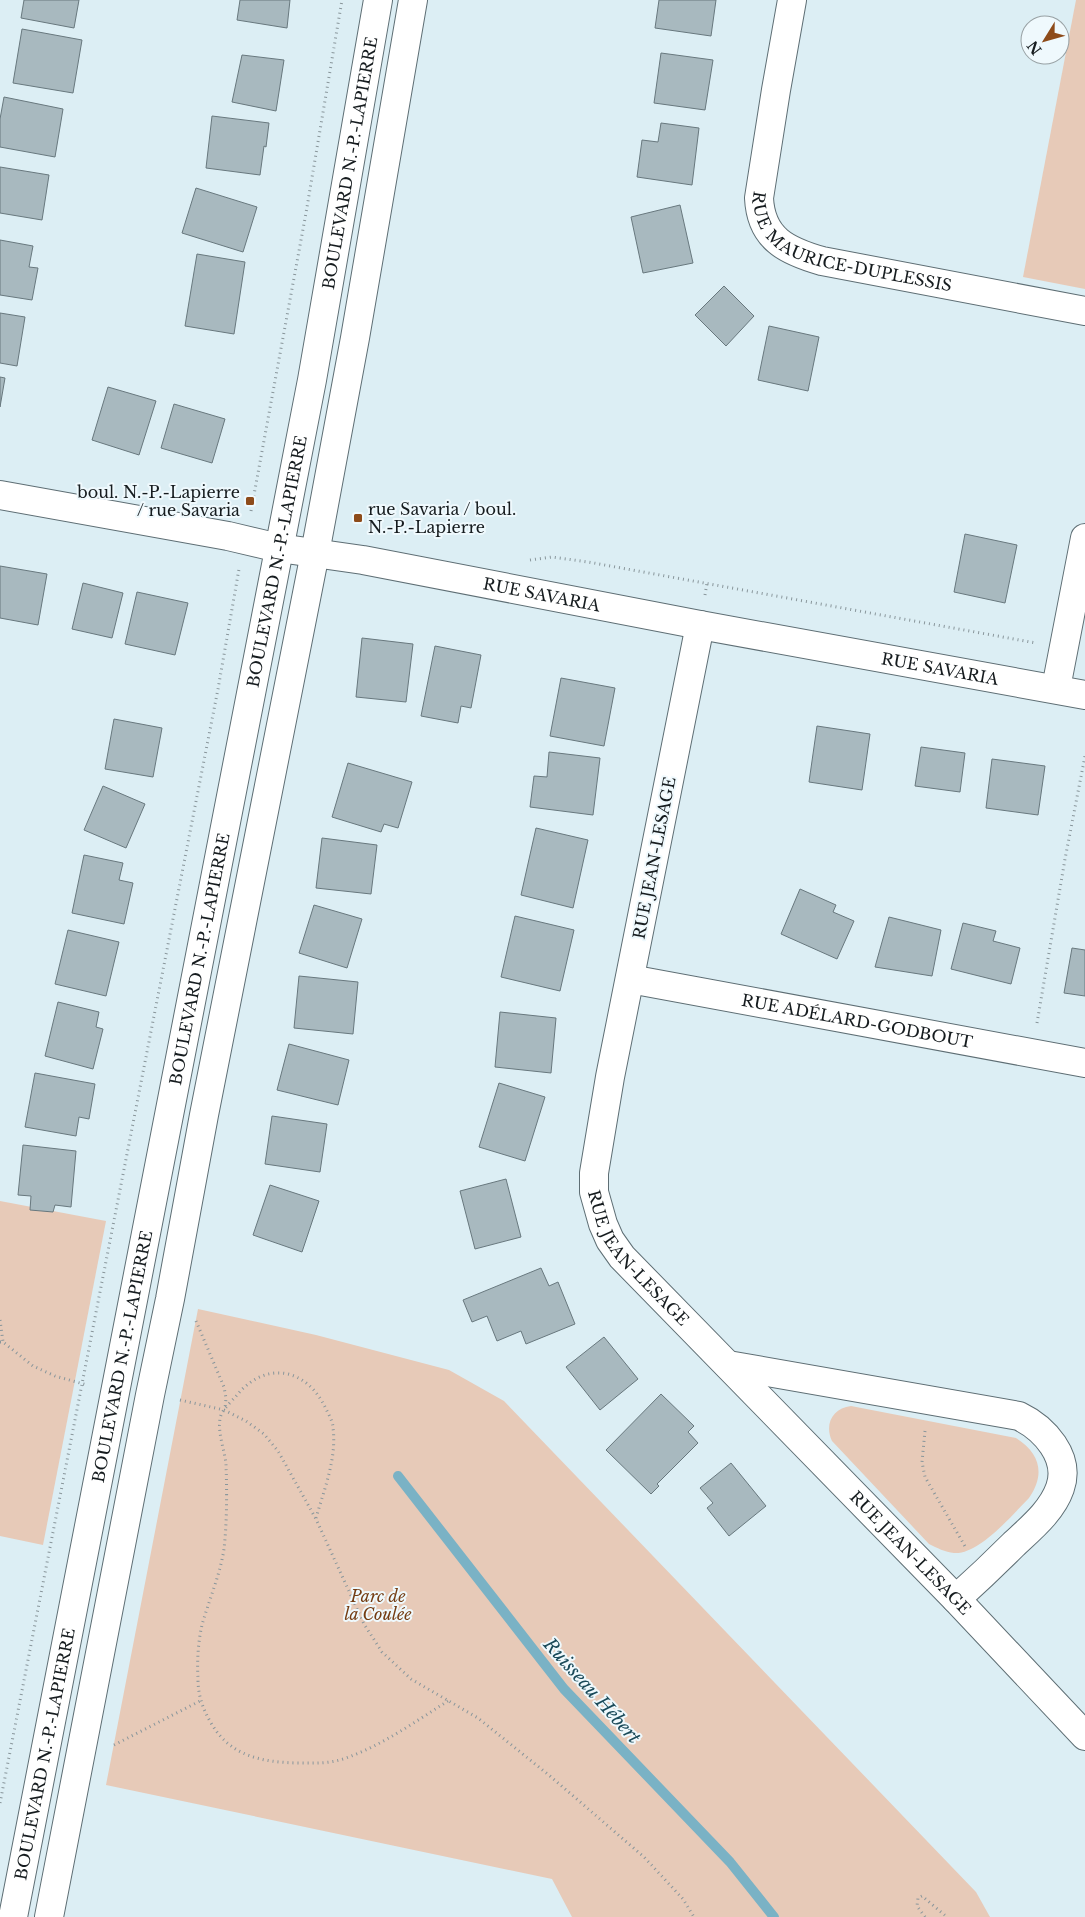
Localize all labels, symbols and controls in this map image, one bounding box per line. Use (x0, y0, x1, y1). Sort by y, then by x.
north arrow (1020, 15, 1070, 65)
street label: BOULEVARD N.-P.-LAPIERRE (318, 35, 381, 291)
text: N (1023, 37, 1046, 58)
street label: RUE MAURICE-DUPLESSIS (748, 190, 954, 295)
street label: BOULEVARD N.-P.-LAPIERRE (242, 434, 311, 689)
place label: boul. N.-P.-Lapierre / rue Savaria (76, 482, 240, 520)
marker: boul. N.-P.-Lapierre / rue Savaria (244, 495, 256, 507)
place label: rue Savaria / boul. N.-P.-Lapierre (368, 499, 516, 537)
marker: rue Savaria / boul. N.-P.-Lapierre (352, 512, 364, 524)
street label: RUE SAVARIA (482, 573, 603, 616)
street label: RUE SAVARIA (880, 648, 1001, 689)
street label: RUE JEAN-LESAGE (628, 775, 680, 941)
street label: BOULEVARD N.-P.-LAPIERRE (165, 831, 234, 1087)
street label: RUE ADÉLARD-GODBOUT (740, 990, 974, 1052)
street label: RUE JEAN-LESAGE (584, 1188, 693, 1330)
street label: BOULEVARD N.-P.-LAPIERRE (88, 1229, 156, 1484)
street label: RUE JEAN-LESAGE (846, 1487, 975, 1619)
park label: Parc de la Coulée (344, 1586, 412, 1624)
street label: BOULEVARD N.-P.-LAPIERRE (10, 1626, 79, 1882)
water label: Ruisseau Hébert (538, 1633, 645, 1749)

